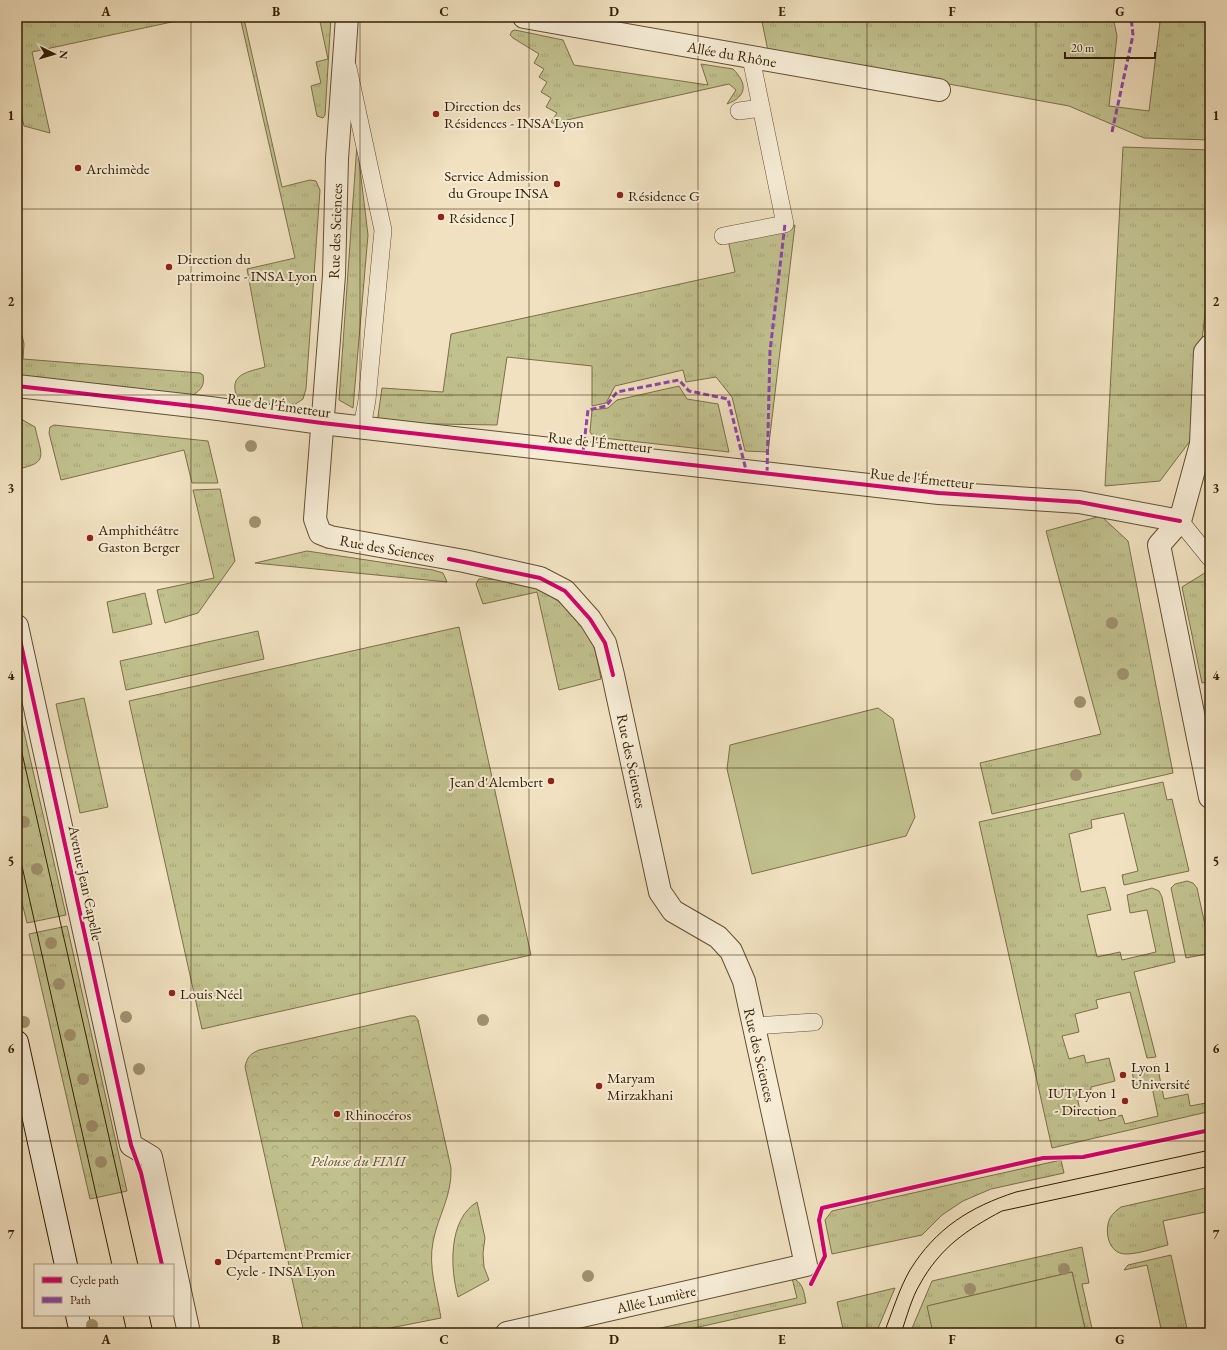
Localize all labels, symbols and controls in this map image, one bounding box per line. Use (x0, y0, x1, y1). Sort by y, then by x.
text: A (100, 3, 111, 20)
text: B (272, 3, 280, 20)
text: C (439, 3, 449, 20)
text: D (609, 3, 619, 20)
text: E (778, 3, 786, 20)
text: F (948, 3, 956, 20)
text: G (1115, 3, 1125, 20)
north arrow (34, 34, 74, 74)
scale bar (1065, 34, 1155, 60)
street label: Allée du Rhône (685, 37, 778, 71)
text: 20 m (1071, 40, 1095, 56)
text: N (57, 50, 71, 60)
place label: Direction des Résidences - INSA Lyon (444, 96, 584, 132)
text: 1 (8, 107, 15, 124)
text: 1 (1213, 107, 1220, 124)
marker: Direction des Résidences - INSA Lyon (431, 109, 441, 119)
place label: Archimède (85, 159, 150, 178)
marker: Archimède (73, 163, 83, 173)
place label: Service Admission du Groupe INSA (444, 166, 550, 202)
marker: Service Admission du Groupe INSA (552, 179, 562, 189)
street label: Rue des Sciences (324, 183, 346, 279)
place label: Résidence G (628, 186, 700, 205)
marker: Résidence G (615, 190, 625, 200)
place label: Résidence J (449, 208, 515, 227)
marker: Résidence J (436, 212, 446, 222)
place label: Direction du patrimoine - INSA Lyon (177, 249, 317, 285)
marker: Direction du patrimoine - INSA Lyon (164, 262, 174, 272)
text: 2 (8, 293, 15, 310)
text: 2 (1213, 293, 1220, 310)
street label: Rue de l'Émetteur (226, 388, 332, 422)
street label: Rue de l'Émetteur (547, 427, 653, 457)
street label: Rue de l'Émetteur (869, 463, 975, 493)
text: 3 (8, 480, 15, 497)
text: 3 (1213, 480, 1220, 497)
place label: Amphithéâtre Gaston Berger (97, 520, 180, 556)
street label: Rue des Sciences (338, 530, 436, 566)
marker: Amphithéâtre Gaston Berger (85, 533, 95, 543)
text: 4 (8, 667, 15, 684)
text: 4 (1213, 667, 1220, 684)
street label: Rue des Sciences (613, 712, 651, 810)
place label: Jean d'Alembert (448, 772, 543, 791)
marker: Jean d'Alembert (546, 776, 556, 786)
street label: Avenue Jean Capelle (64, 823, 108, 942)
text: 5 (8, 853, 14, 870)
text: 5 (1213, 853, 1219, 870)
place label: Louis Néel (180, 984, 243, 1003)
marker: Louis Néel (167, 988, 177, 998)
street label: Rue des Sciences (740, 1006, 780, 1104)
text: 6 (8, 1040, 15, 1057)
text: 6 (1213, 1040, 1220, 1057)
place label: Lyon 1 Université (1131, 1057, 1190, 1093)
place label: Maryam Mirzakhani (607, 1068, 674, 1104)
marker: Lyon 1 Université (1118, 1070, 1128, 1080)
marker: Maryam Mirzakhani (594, 1081, 604, 1091)
place label: IUT Lyon 1 - Direction (1048, 1083, 1117, 1119)
marker: IUT Lyon 1 - Direction (1120, 1096, 1130, 1106)
place label: Rhinocéros (345, 1105, 412, 1124)
marker: Rhinocéros (332, 1109, 342, 1119)
park label: Pelouse du FIMI (311, 1151, 407, 1170)
text: 7 (8, 1226, 15, 1243)
text: 7 (1213, 1226, 1220, 1243)
place label: Département Premier Cycle - INSA Lyon (226, 1244, 351, 1280)
marker: Département Premier Cycle - INSA Lyon (213, 1257, 223, 1267)
legend (34, 1264, 174, 1316)
text: Cycle path (70, 1272, 119, 1288)
street label: Allée Lumière (613, 1281, 698, 1318)
text: Path (70, 1292, 91, 1308)
text: A (100, 1331, 111, 1348)
text: B (272, 1331, 280, 1348)
text: C (439, 1331, 449, 1348)
text: D (609, 1331, 619, 1348)
text: E (778, 1331, 786, 1348)
text: F (948, 1331, 956, 1348)
text: G (1115, 1331, 1125, 1348)

